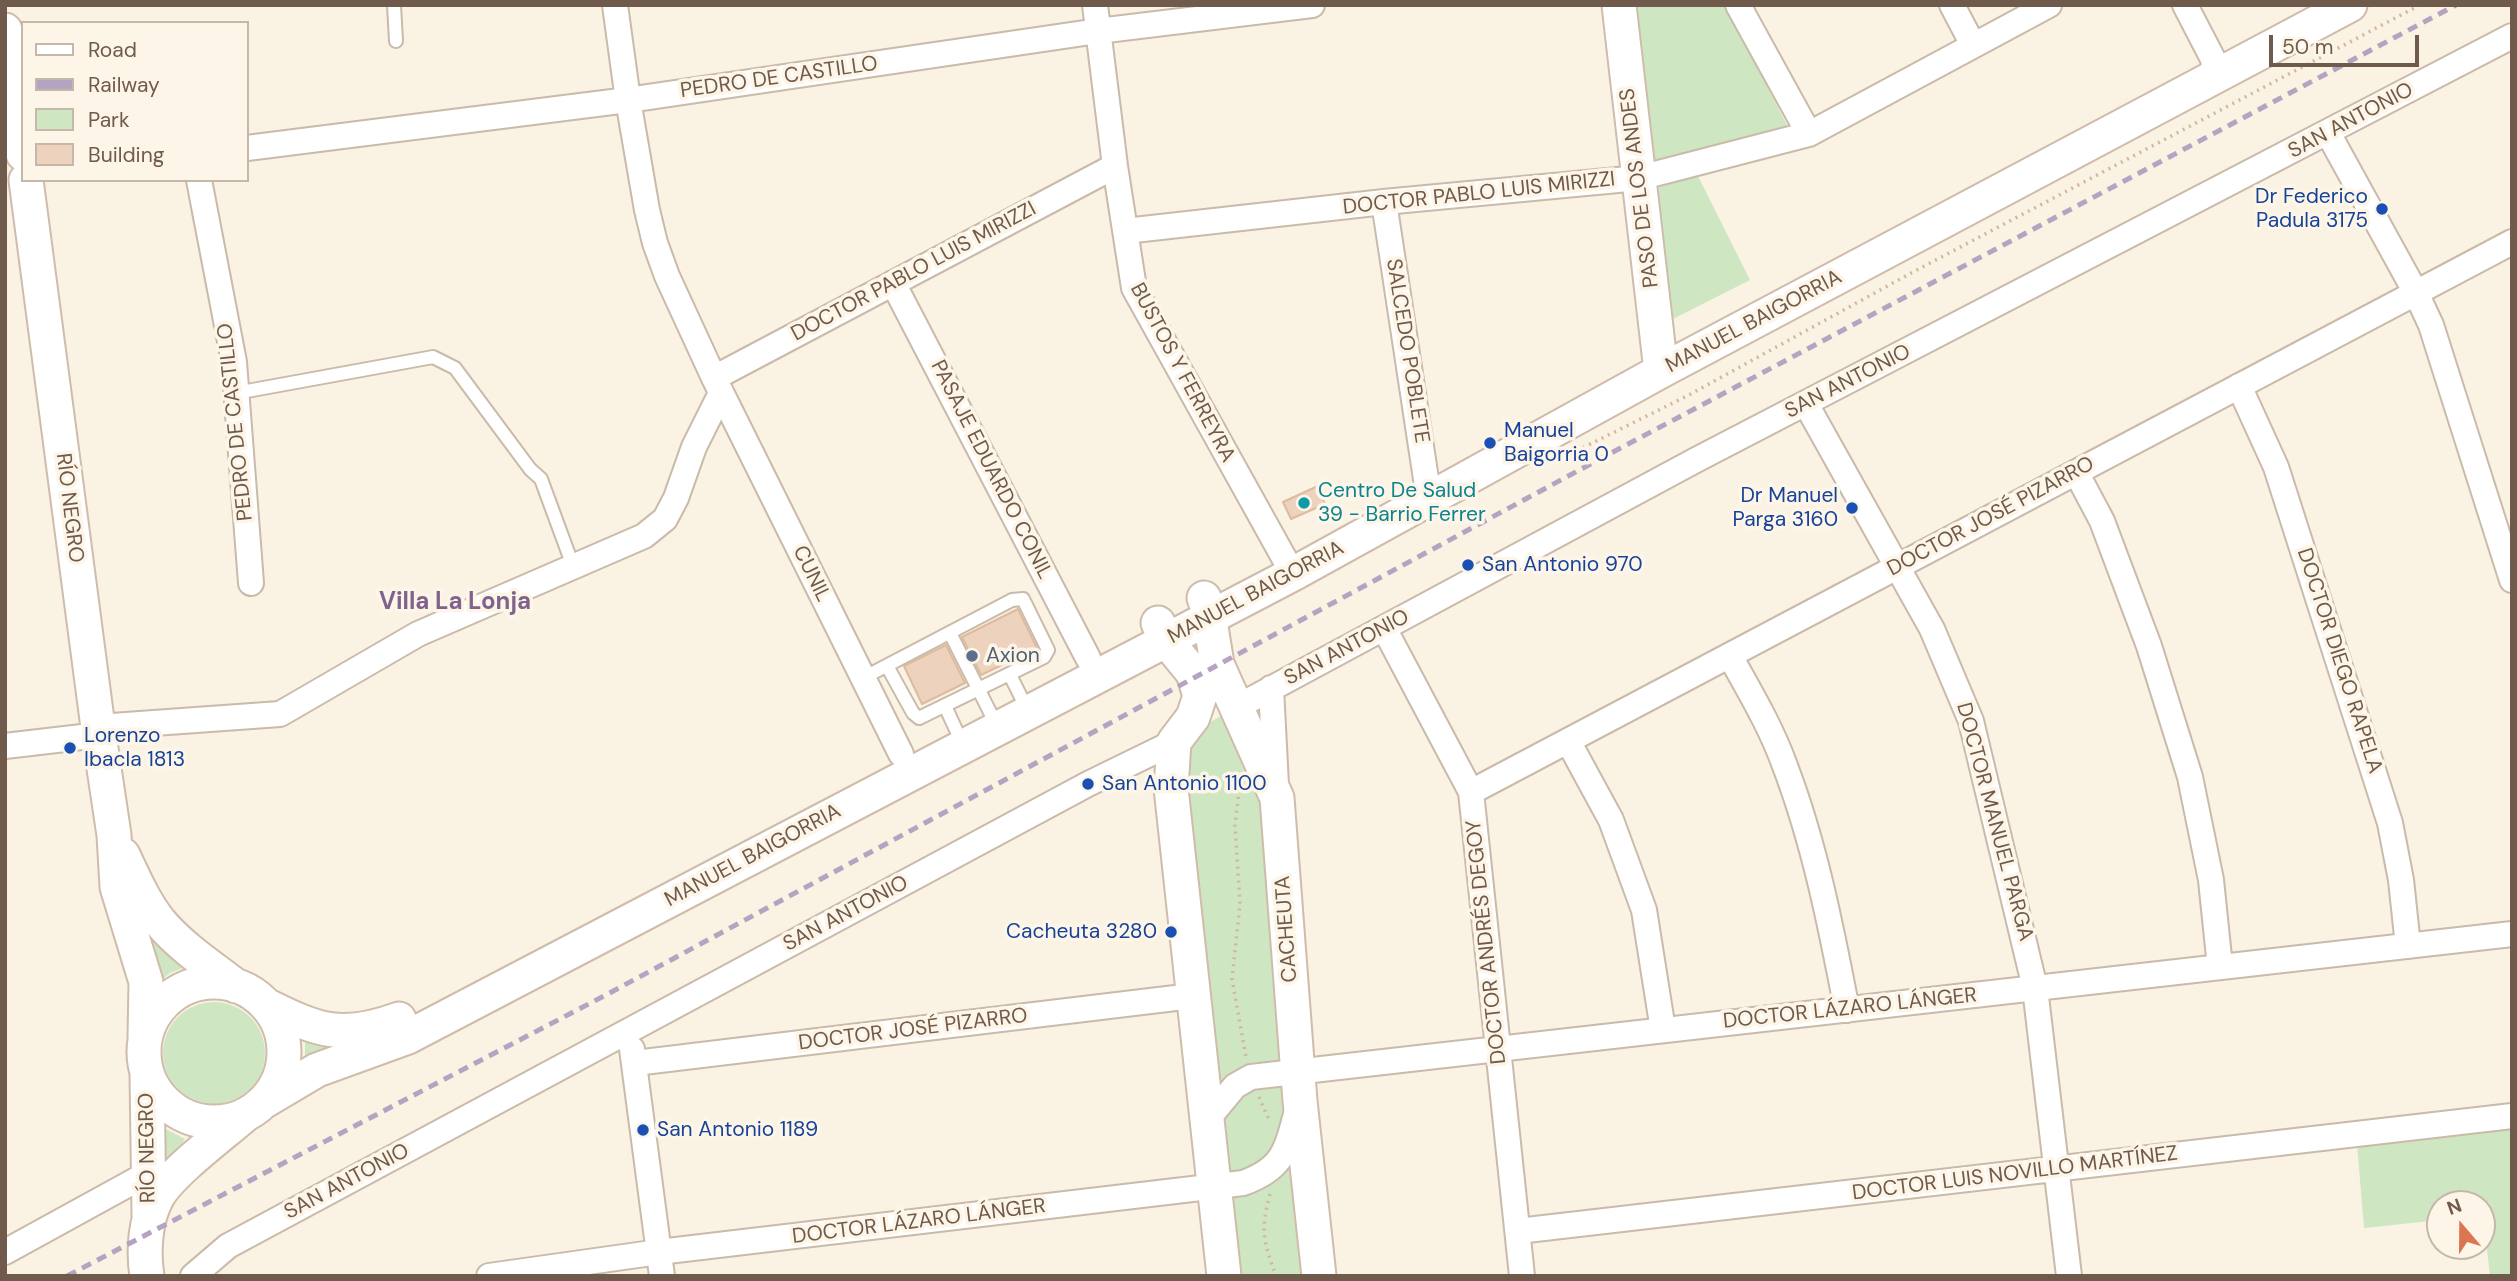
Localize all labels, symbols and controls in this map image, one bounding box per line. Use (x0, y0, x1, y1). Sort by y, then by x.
legend (21, 21, 248, 182)
scale bar (2272, 21, 2422, 65)
text: 50 m (2282, 33, 2333, 61)
text: Road (88, 36, 137, 64)
street label: PEDRO DE CASTILLO (679, 52, 879, 104)
text: Railway (88, 71, 160, 99)
street label: SAN ANTONIO (2284, 78, 2418, 164)
street label: PASO DE LOS ANDES (1615, 87, 1665, 289)
text: Park (88, 106, 129, 134)
text: Building (88, 141, 164, 169)
street label: DOCTOR PABLO LUIS MIRIZZI (1342, 167, 1616, 221)
place label: Dr Federico Padula 3175 (2255, 184, 2368, 234)
street label: DOCTOR PABLO LUIS MIRIZZI (787, 197, 1041, 347)
marker: Dr Federico Padula 3175 (2374, 201, 2390, 217)
street label: SALCEDO POBLETE (1380, 257, 1434, 445)
street label: MANUEL BAIGORRIA (1662, 265, 1846, 379)
street label: BUSTOS Y FERREYRA (1124, 279, 1240, 467)
street label: PEDRO DE CASTILLO (213, 322, 259, 522)
street label: SAN ANTONIO (1781, 340, 1915, 424)
street label: PASAJE EDUARDO CONIL (925, 356, 1057, 584)
place label: Manuel Baigorria 0 (1504, 418, 1609, 468)
marker: Manuel Baigorria 0 (1482, 435, 1498, 451)
street label: RÍO NEGRO (50, 452, 88, 564)
street label: DOCTOR JOSÉ PIZARRO (1883, 452, 2099, 582)
place label: Centro De Salud 39 - Barrio Ferrer (1318, 478, 1486, 528)
place label: Dr Manuel Parga 3160 (1732, 483, 1838, 533)
marker: Centro De Salud 39 - Barrio Ferrer (1296, 495, 1312, 511)
marker: Dr Manuel Parga 3160 (1844, 500, 1860, 516)
street label: MANUEL BAIGORRIA (1164, 536, 1348, 650)
street label: CUNIL (787, 542, 835, 606)
street label: DOCTOR DIEGO RAPELA (2291, 545, 2387, 777)
place label: San Antonio 970 (1482, 552, 1643, 578)
marker: San Antonio 970 (1460, 557, 1476, 573)
district label: Villa La Lonja (379, 589, 531, 617)
street label: SAN ANTONIO (1280, 605, 1414, 691)
place label: Axion (986, 643, 1040, 669)
marker: Axion (964, 648, 980, 664)
street label: DOCTOR MANUEL PARGA (1950, 700, 2038, 944)
place label: Lorenzo Ibacla 1813 (84, 723, 185, 773)
marker: Lorenzo Ibacla 1813 (62, 740, 78, 756)
place label: San Antonio 1100 (1102, 771, 1267, 797)
marker: San Antonio 1100 (1080, 776, 1096, 792)
street label: MANUEL BAIGORRIA (661, 799, 845, 913)
street label: DOCTOR ANDRÉS DEGOY (1462, 819, 1512, 1065)
street label: SAN ANTONIO (779, 871, 913, 957)
street label: CACHEUTA (1271, 875, 1303, 983)
place label: Cacheuta 3280 (1006, 919, 1157, 945)
marker: Cacheuta 3280 (1163, 924, 1179, 940)
street label: DOCTOR LÁZARO LÁNGER (1722, 983, 1978, 1035)
street label: DOCTOR JOSÉ PIZARRO (797, 1003, 1029, 1057)
street label: RÍO NEGRO (134, 1093, 162, 1203)
place label: San Antonio 1189 (657, 1117, 818, 1143)
marker: San Antonio 1189 (635, 1122, 651, 1138)
street label: SAN ANTONIO (280, 1139, 414, 1225)
street label: DOCTOR LUIS NOVILLO MARTÍNEZ (1851, 1142, 2179, 1206)
north arrow (2426, 1190, 2496, 1260)
text: N (2444, 1193, 2465, 1221)
street label: DOCTOR LÁZARO LÁNGER (791, 1194, 1047, 1250)

